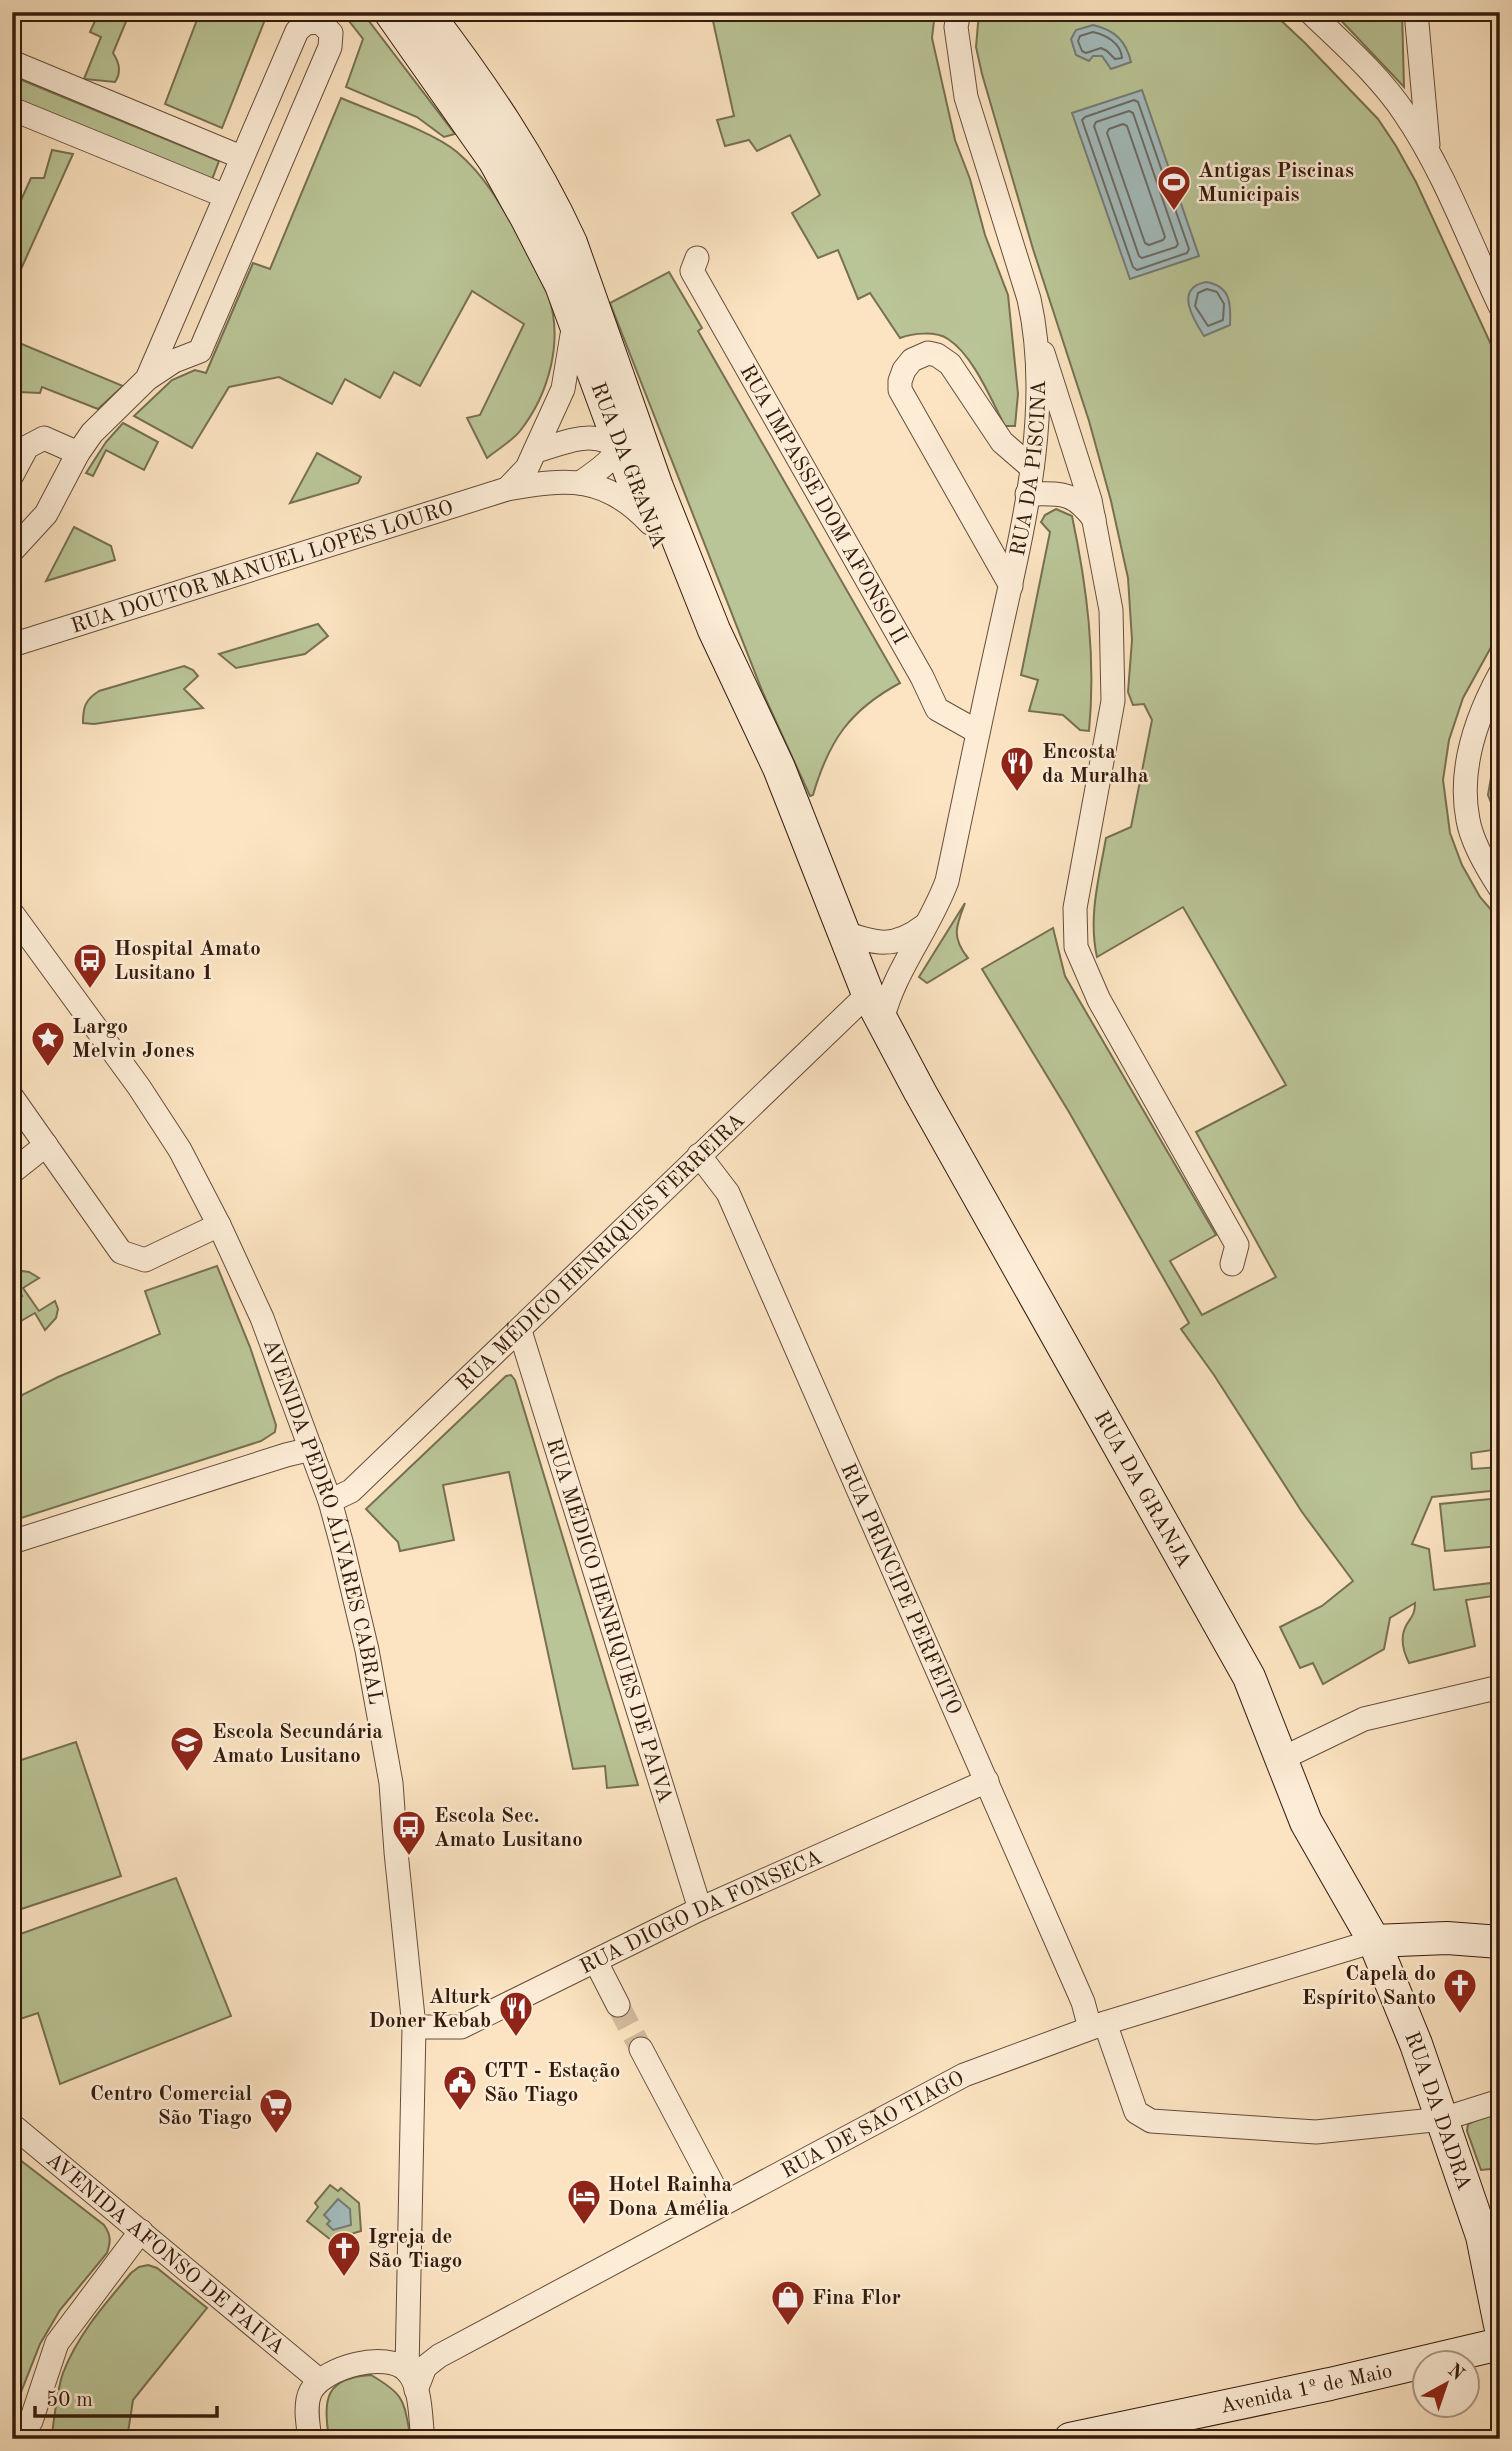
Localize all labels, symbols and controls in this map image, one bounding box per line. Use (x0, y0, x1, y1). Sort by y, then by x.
place label: Antigas Piscinas Municipais (1198, 161, 1354, 206)
sports icon: Antigas Piscinas Municipais (1155, 163, 1193, 212)
street label: RUA IMPASSE DOM AFONSO II (735, 362, 910, 648)
street label: RUA DA GRANJA (586, 380, 669, 551)
street label: RUA DA PISCINA (1008, 380, 1050, 558)
street label: RUA DOUTOR MANUEL LOPES LOURO (69, 498, 456, 638)
place label: Encosta da Muralha (1042, 742, 1149, 787)
restaurant icon: Encosta da Muralha (998, 744, 1036, 793)
place label: Hospital Amato Lusitano 1 (114, 939, 261, 984)
bus stop icon: Hospital Amato Lusitano 1 (71, 941, 109, 990)
place label: Largo Melvin Jones (72, 1017, 195, 1062)
place icon: Largo Melvin Jones (29, 1019, 67, 1068)
street label: RUA MÉDICO HENRIQUES FERREIRA (454, 1110, 749, 1395)
street label: AVENIDA PEDRO ÁLVARES CABRAL (259, 1336, 386, 1706)
street label: RUA DA GRANJA (1090, 1408, 1194, 1572)
street label: RUA MÉDICO HENRIQUES DE PAIVA (542, 1436, 675, 1805)
street label: RUA PRINCIPE PERFEITO (836, 1461, 965, 1718)
place label: Escola Secundária Amato Lusitano (212, 1722, 383, 1767)
school or university icon: Escola Secundária Amato Lusitano (168, 1724, 206, 1773)
place label: Escola Sec. Amato Lusitano (434, 1806, 583, 1851)
bus stop icon: Escola Sec. Amato Lusitano (390, 1808, 428, 1857)
street label: RUA DIOGO DA FONSECA (577, 1847, 825, 1979)
place label: Capela do Espírito Santo (1302, 1964, 1436, 2009)
church icon: Capela do Espírito Santo (1441, 1966, 1479, 2015)
place label: Alturk Doner Kebab (368, 1987, 491, 2032)
restaurant icon: Alturk Doner Kebab (497, 1989, 535, 2038)
street label: RUA DA DADRA (1400, 2029, 1474, 2193)
place label: CTT - Estação São Tiago (484, 2061, 620, 2106)
public building icon: CTT - Estação São Tiago (441, 2063, 479, 2112)
street label: RUA DE SÃO TIAGO (778, 2068, 968, 2183)
place label: Centro Comercial São Tiago (90, 2084, 252, 2129)
supermarket icon: Centro Comercial São Tiago (257, 2086, 295, 2135)
street label: AVENIDA AFONSO DE PAIVA (42, 2149, 288, 2359)
place label: Hotel Rainha Dona Amélia (608, 2175, 732, 2220)
hotel icon: Hotel Rainha Dona Amélia (565, 2177, 603, 2226)
place label: Igreja de São Tiago (368, 2227, 462, 2272)
church icon: Igreja de São Tiago (325, 2229, 363, 2278)
shop icon: Fina Flor (769, 2278, 807, 2327)
place label: Fina Flor (812, 2288, 901, 2309)
north arrow (1410, 2350, 1480, 2420)
street label: Avenida 1º de Maio (1218, 2361, 1394, 2418)
text: N (1444, 2361, 1467, 2385)
scale bar (35, 2374, 217, 2418)
text: 50 m (46, 2390, 93, 2411)

